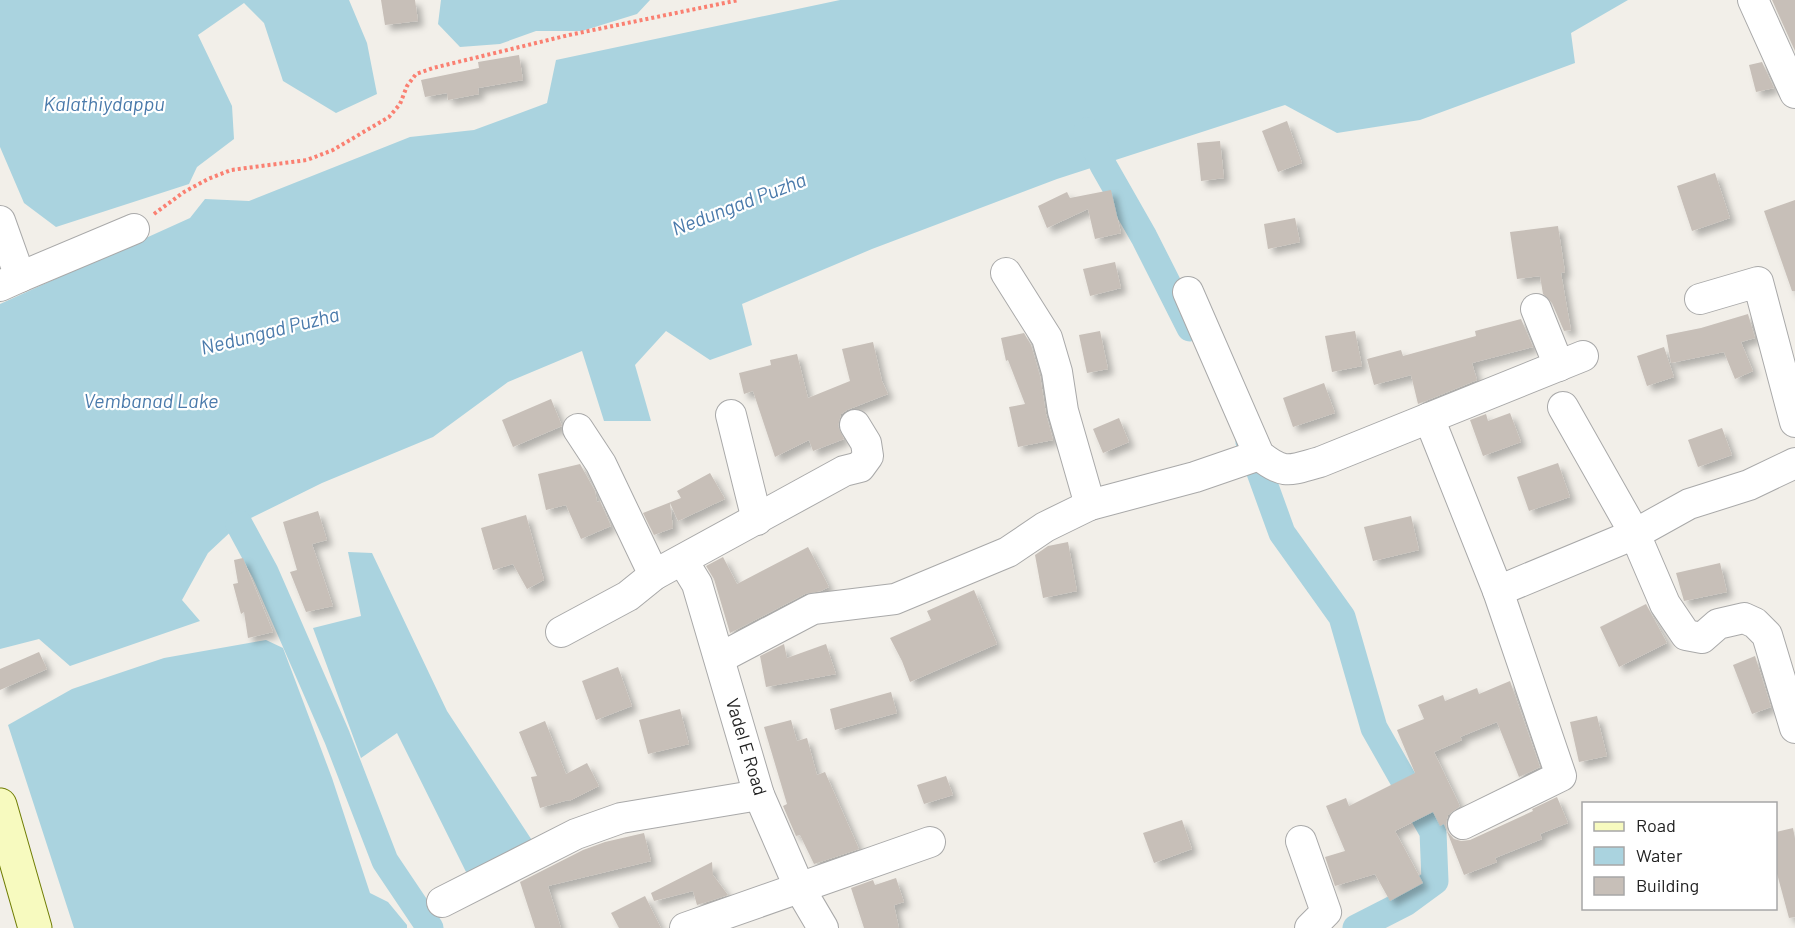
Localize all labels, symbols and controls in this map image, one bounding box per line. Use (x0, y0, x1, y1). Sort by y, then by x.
water label: Kalathiydappu (43, 91, 165, 115)
water label: Nedungad Puzha (668, 166, 809, 240)
water label: Nedungad Puzha (198, 301, 341, 359)
water label: Vembanad Lake (84, 388, 218, 412)
street label: Vadel E Road (722, 695, 772, 798)
legend (1582, 802, 1777, 910)
text: Road (1636, 814, 1676, 836)
text: Water (1636, 844, 1683, 866)
text: Building (1636, 874, 1699, 896)

